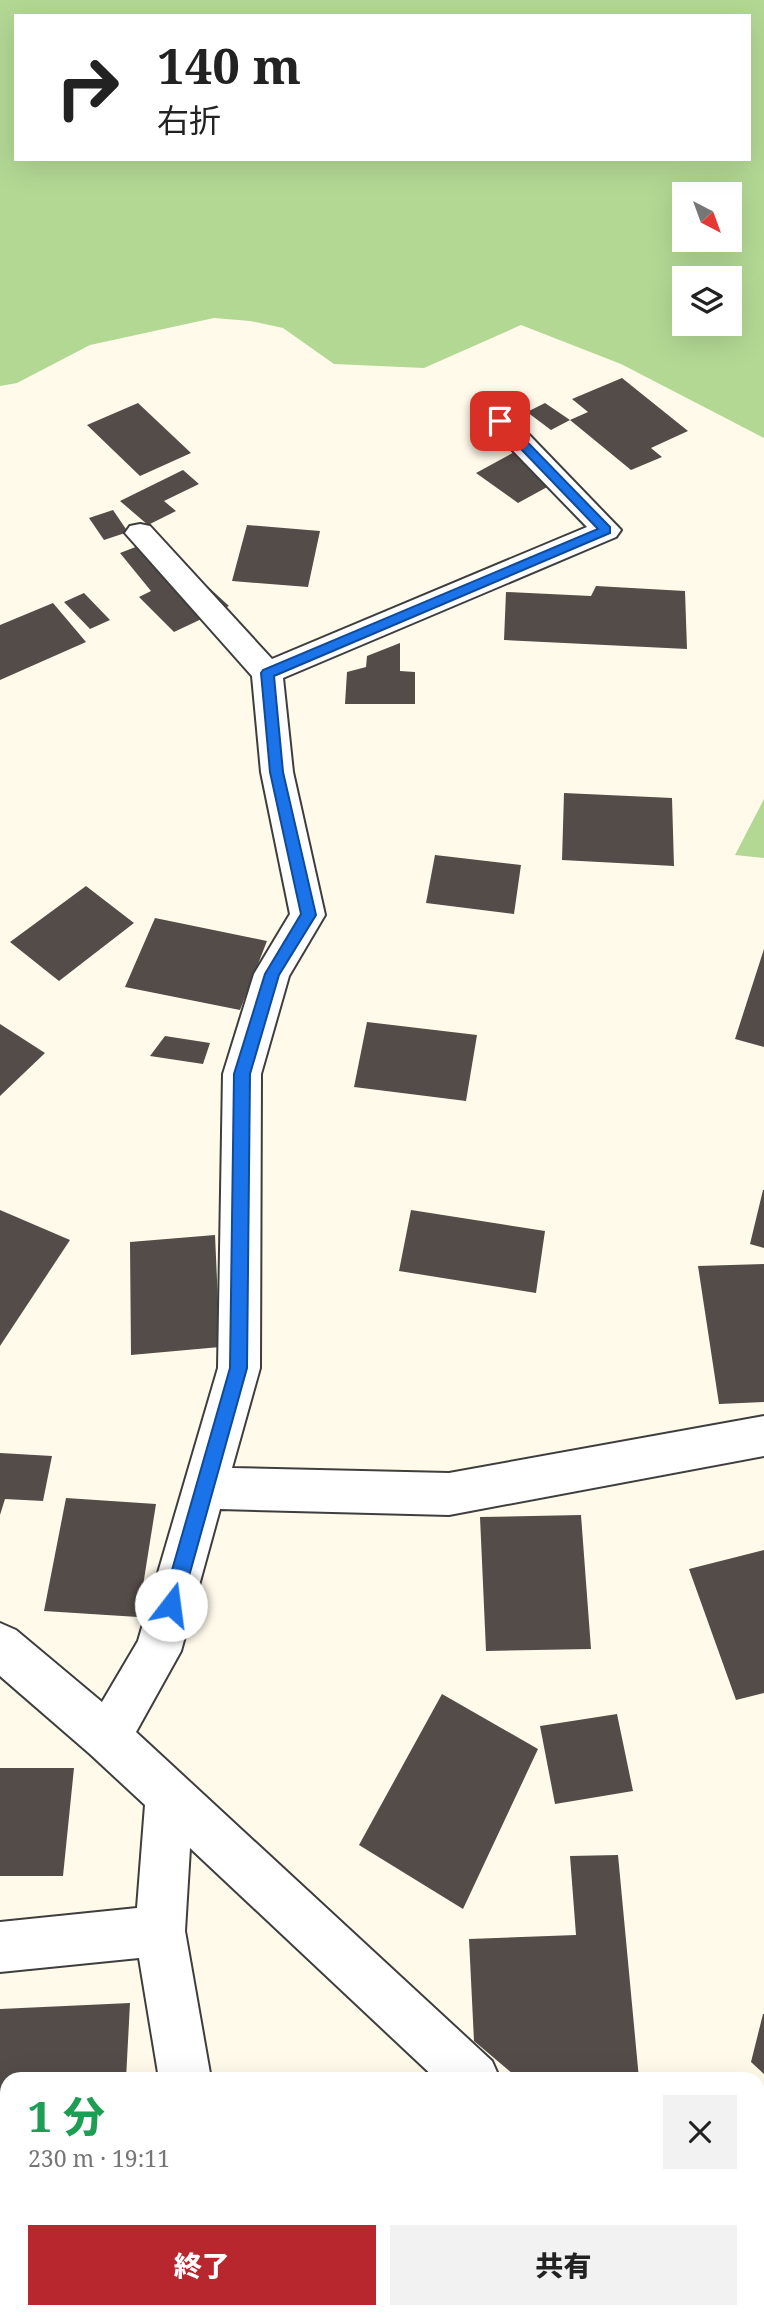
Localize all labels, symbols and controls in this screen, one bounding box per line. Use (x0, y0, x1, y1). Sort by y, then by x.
text: 140 m (157, 32, 301, 98)
icon: right (42, 42, 133, 133)
text: 右折 (157, 98, 221, 141)
north arrow (672, 182, 742, 252)
map controls (672, 182, 742, 336)
button: layers (672, 266, 742, 336)
pin (470, 391, 530, 451)
icon: arrive (481, 402, 519, 440)
position arrow (134, 1568, 208, 1642)
text: 1 分 (28, 2087, 105, 2144)
button: close (663, 2095, 737, 2169)
text: 230 m · 19:11 (28, 2142, 170, 2174)
button: 終了 (28, 2225, 376, 2305)
button: 共有 (390, 2225, 737, 2305)

